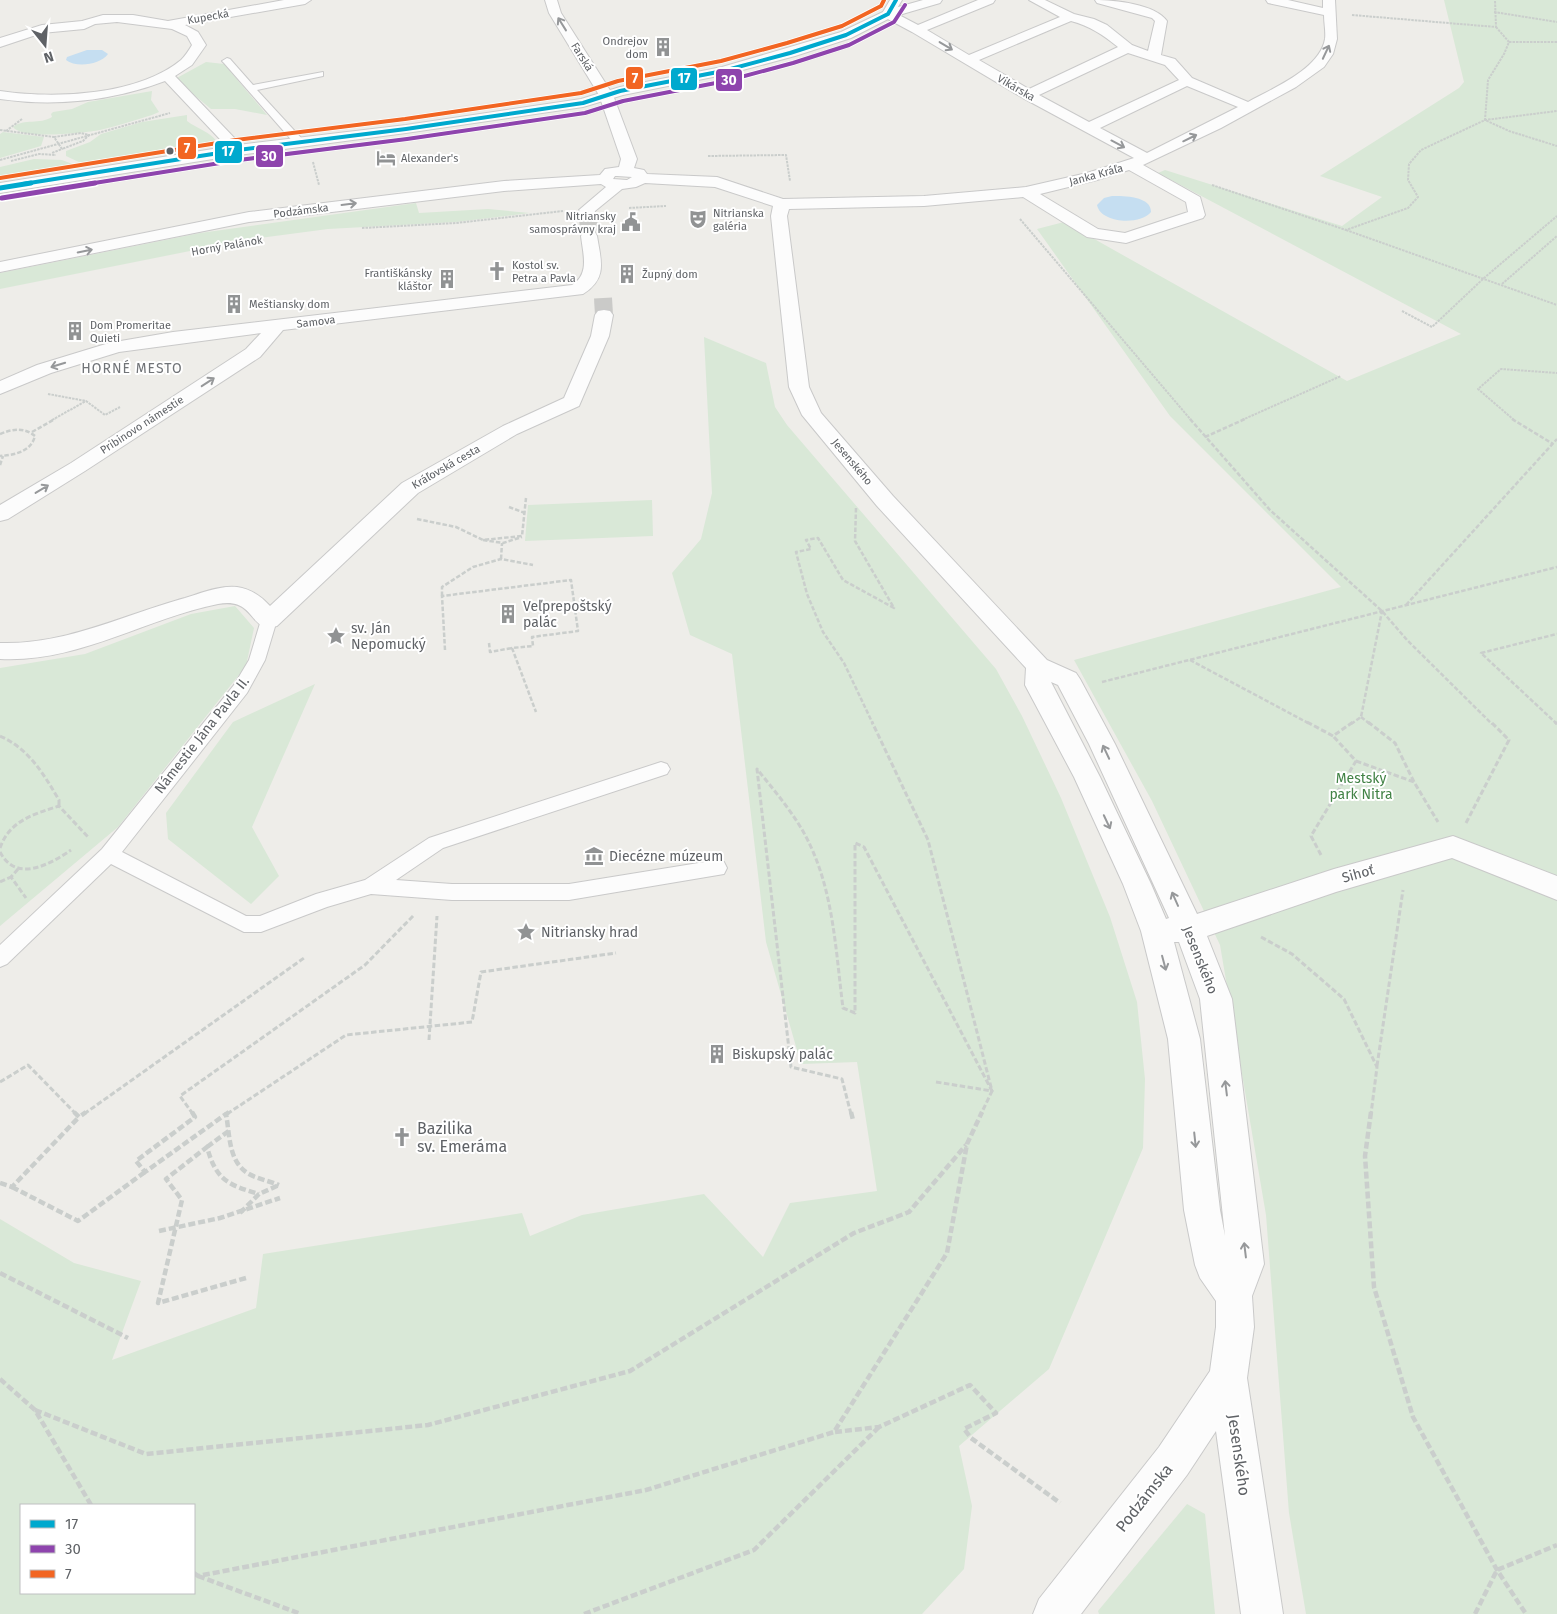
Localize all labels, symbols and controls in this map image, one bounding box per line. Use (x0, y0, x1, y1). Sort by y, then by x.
street label: Kupecká (186, 7, 230, 27)
one-way arrow (557, 17, 567, 31)
north arrow (20, 20, 70, 70)
place label: Ondrejov dom (603, 35, 649, 61)
building icon: Ondrejov dom (652, 36, 674, 58)
street label: Farská (568, 40, 596, 74)
one-way arrow (938, 42, 952, 52)
one-way arrow (1321, 44, 1331, 59)
text: N (42, 47, 56, 66)
line badge: 7 (625, 66, 644, 90)
line badge: 17 (670, 67, 698, 91)
line badge: 30 (715, 68, 743, 92)
text: 7 (632, 70, 639, 87)
text: 17 (677, 70, 691, 87)
text: 30 (720, 72, 737, 89)
street label: Vikárska (995, 72, 1037, 104)
one-way arrow (1183, 132, 1198, 142)
line badge: 7 (177, 136, 197, 160)
one-way arrow (1110, 139, 1125, 149)
text: 7 (184, 140, 191, 157)
line badge: 17 (214, 140, 243, 164)
text: 17 (221, 143, 235, 160)
line badge: 30 (255, 144, 284, 168)
unlabelled marker (165, 146, 175, 156)
hotel icon: Alexander's (375, 147, 397, 169)
text: 30 (260, 148, 277, 165)
place label: Alexander's (401, 152, 458, 165)
street label: Janka Kráľa (1068, 162, 1124, 188)
one-way arrow (341, 199, 357, 209)
street label: Podzámska (273, 201, 329, 221)
place label: Nitrianska galéria (713, 207, 764, 233)
theatre icon: Nitrianska galéria (687, 208, 709, 230)
place label: Nitriansky samosprávny kraj (529, 210, 617, 236)
public building icon: Nitriansky samosprávny kraj (620, 211, 642, 233)
street label: Horný Palánok (190, 233, 264, 259)
one-way arrow (77, 245, 93, 255)
place label: Kostol sv. Petra a Pavla (512, 259, 576, 285)
church icon: Kostol sv. Petra a Pavla (486, 260, 508, 282)
building icon: Župný dom (616, 263, 638, 285)
place label: Františkánsky kláštor (364, 267, 433, 293)
place label: Župný dom (642, 267, 698, 281)
building icon: Františkánsky kláštor (436, 268, 458, 290)
building icon: Meštiansky dom (223, 293, 245, 315)
place label: Meštiansky dom (249, 298, 330, 311)
street label: Samova (296, 313, 336, 331)
place label: Dom Promeritae Quieti (90, 319, 171, 345)
building icon: Dom Promeritae Quieti (64, 320, 86, 342)
district label: HORNÉ MESTO (81, 359, 183, 377)
one-way arrow (51, 360, 67, 370)
one-way arrow (201, 377, 215, 387)
street label: Pribinovo námestie (98, 393, 186, 457)
street label: Jesenského (829, 436, 875, 488)
street label: Kráľovská cesta (410, 442, 482, 492)
one-way arrow (34, 483, 48, 493)
place label: Veľprepoštský palác (523, 598, 612, 631)
building icon: Veľprepoštský palác (497, 603, 519, 625)
place label: sv. Ján Nepomucký (351, 620, 426, 653)
place icon: sv. Ján Nepomucký (325, 625, 347, 647)
street label: Námestie Jána Pavla II. (151, 673, 253, 797)
one-way arrow (1101, 745, 1111, 760)
park label: Mestský park Nitra (1329, 770, 1393, 803)
one-way arrow (1103, 814, 1113, 829)
museum icon: Diecézne múzeum (583, 845, 605, 867)
place label: Diecézne múzeum (609, 848, 723, 865)
street label: Sihoť (1340, 861, 1377, 887)
one-way arrow (1170, 892, 1180, 907)
place icon: Nitriansky hrad (515, 921, 537, 943)
street label: Jesenského (1179, 923, 1221, 997)
place label: Nitriansky hrad (541, 924, 638, 941)
one-way arrow (1160, 955, 1170, 971)
building icon: Biskupský palác (706, 1043, 728, 1065)
place label: Biskupský palác (732, 1046, 833, 1063)
one-way arrow (1221, 1080, 1231, 1096)
place label: Bazilika sv. Emeráma (417, 1119, 507, 1156)
church icon: Bazilika sv. Emeráma (391, 1126, 413, 1148)
one-way arrow (1190, 1132, 1200, 1148)
one-way arrow (1240, 1242, 1250, 1258)
street label: Jesenského (1224, 1413, 1254, 1497)
street label: Podzámska (1112, 1460, 1176, 1536)
legend (20, 1504, 195, 1594)
text: 17 (65, 1515, 78, 1533)
text: 30 (65, 1540, 81, 1558)
text: 7 (65, 1565, 72, 1583)

